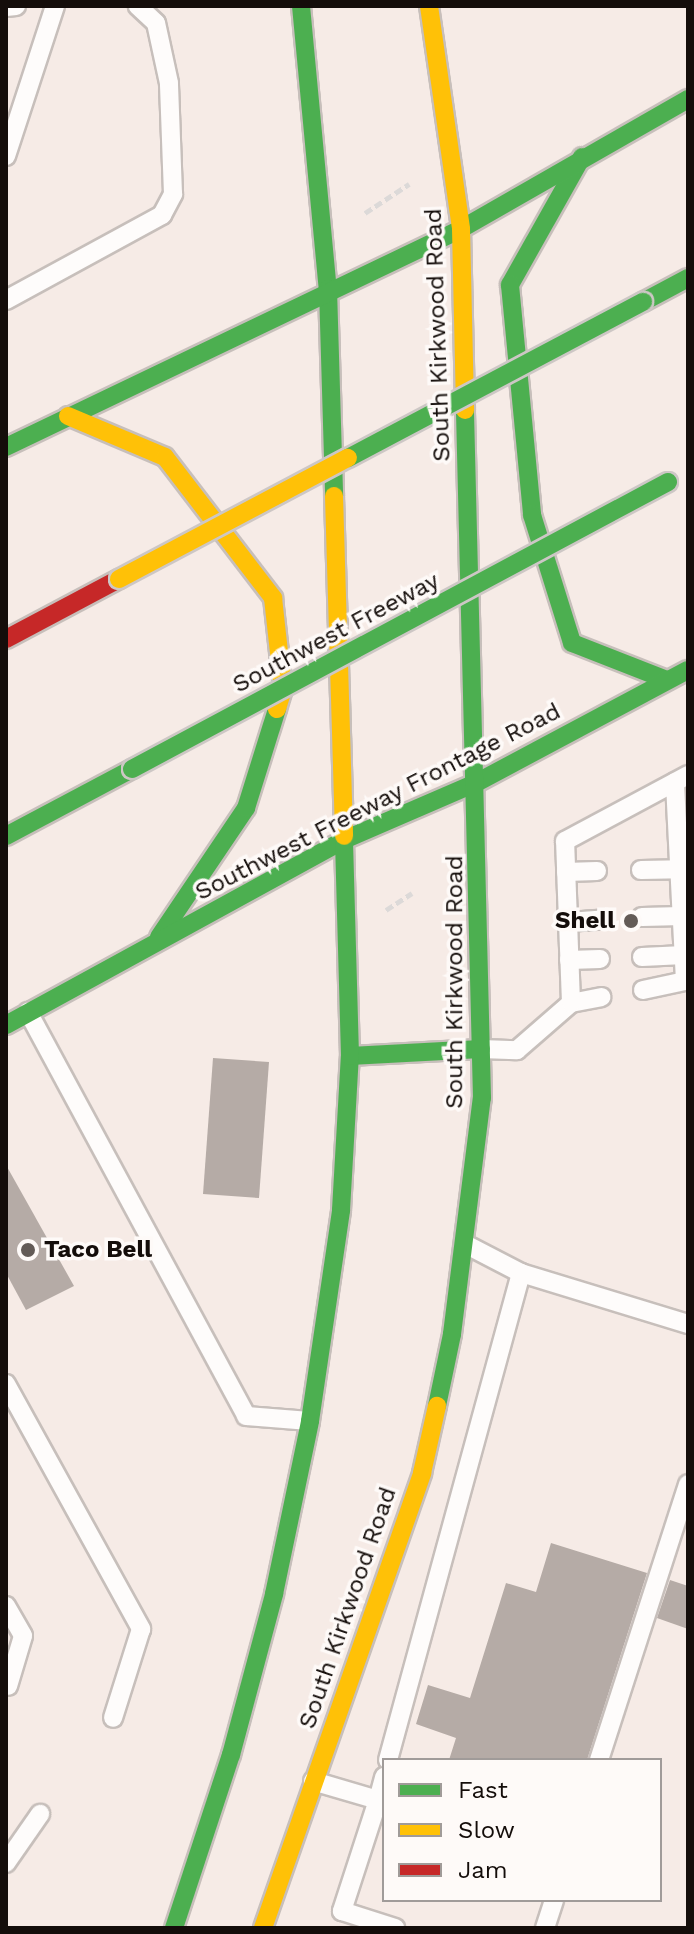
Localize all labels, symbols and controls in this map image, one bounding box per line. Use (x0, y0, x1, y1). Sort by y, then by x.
street label: South Kirkwood Road (419, 208, 457, 462)
street label: Southwest Freeway (228, 566, 444, 700)
street label: Southwest Freeway Frontage Road (190, 697, 566, 907)
street label: South Kirkwood Road (441, 855, 469, 1109)
place label: Shell (555, 907, 615, 935)
marker: Shell (622, 912, 640, 930)
place label: Taco Bell (44, 1236, 152, 1264)
marker: Taco Bell (19, 1241, 37, 1259)
street label: South Kirkwood Road (293, 1483, 403, 1733)
legend (382, 1758, 662, 1902)
text: Fast (458, 1776, 508, 1804)
text: Slow (458, 1816, 515, 1844)
text: Jam (458, 1856, 508, 1884)

